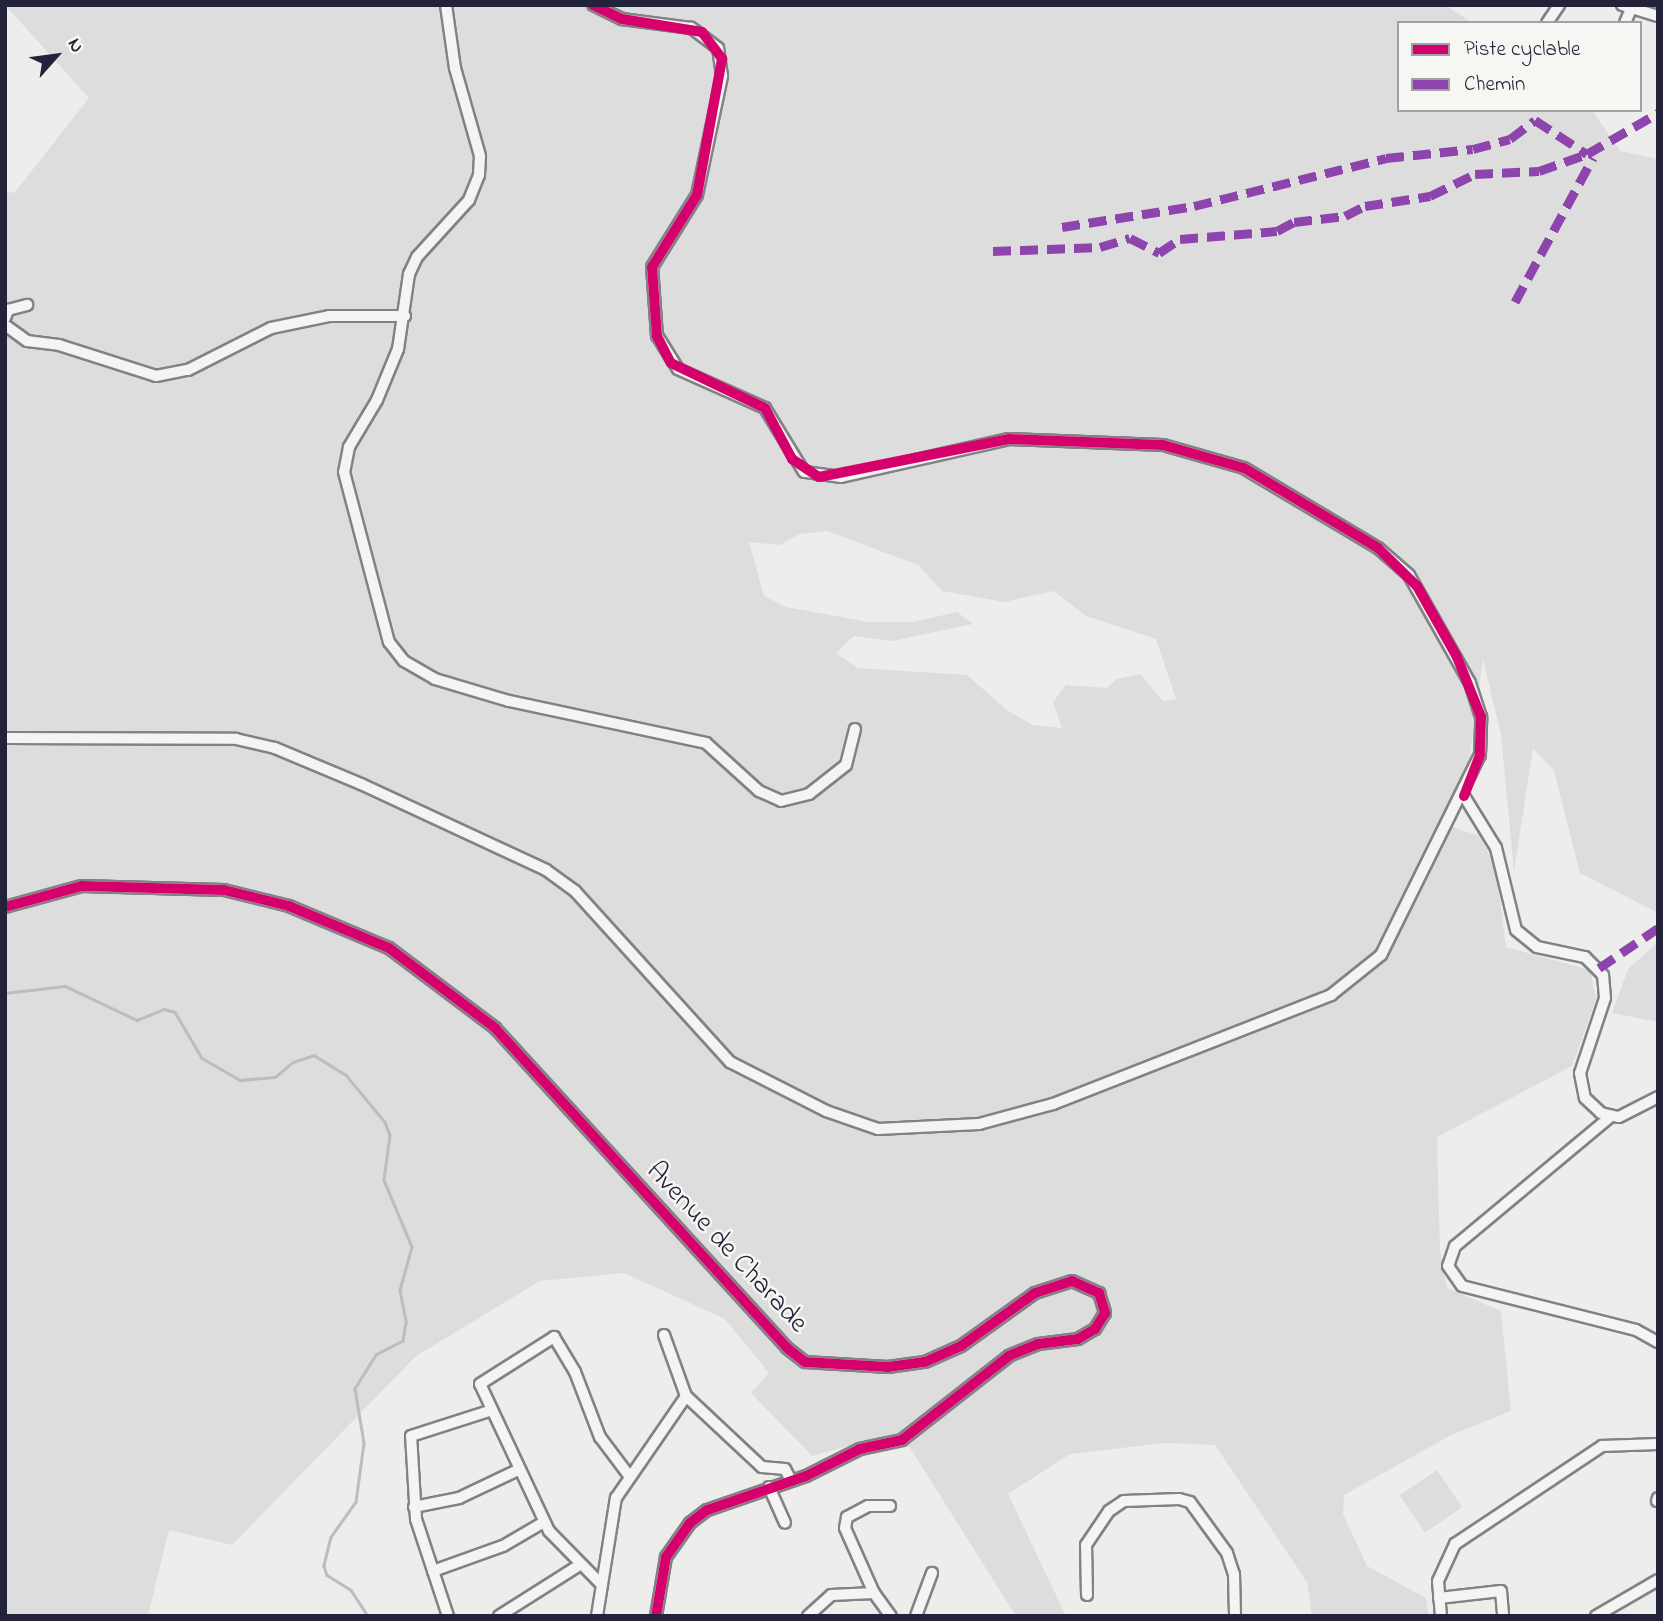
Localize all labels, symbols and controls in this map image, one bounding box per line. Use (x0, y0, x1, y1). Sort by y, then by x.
north arrow (21, 21, 91, 91)
legend (1397, 21, 1642, 112)
text: N (60, 34, 90, 58)
text: Piste cyclable (1464, 35, 1580, 65)
text: Chemin (1464, 70, 1525, 100)
street label: Avenue de Charade (638, 1155, 814, 1341)

